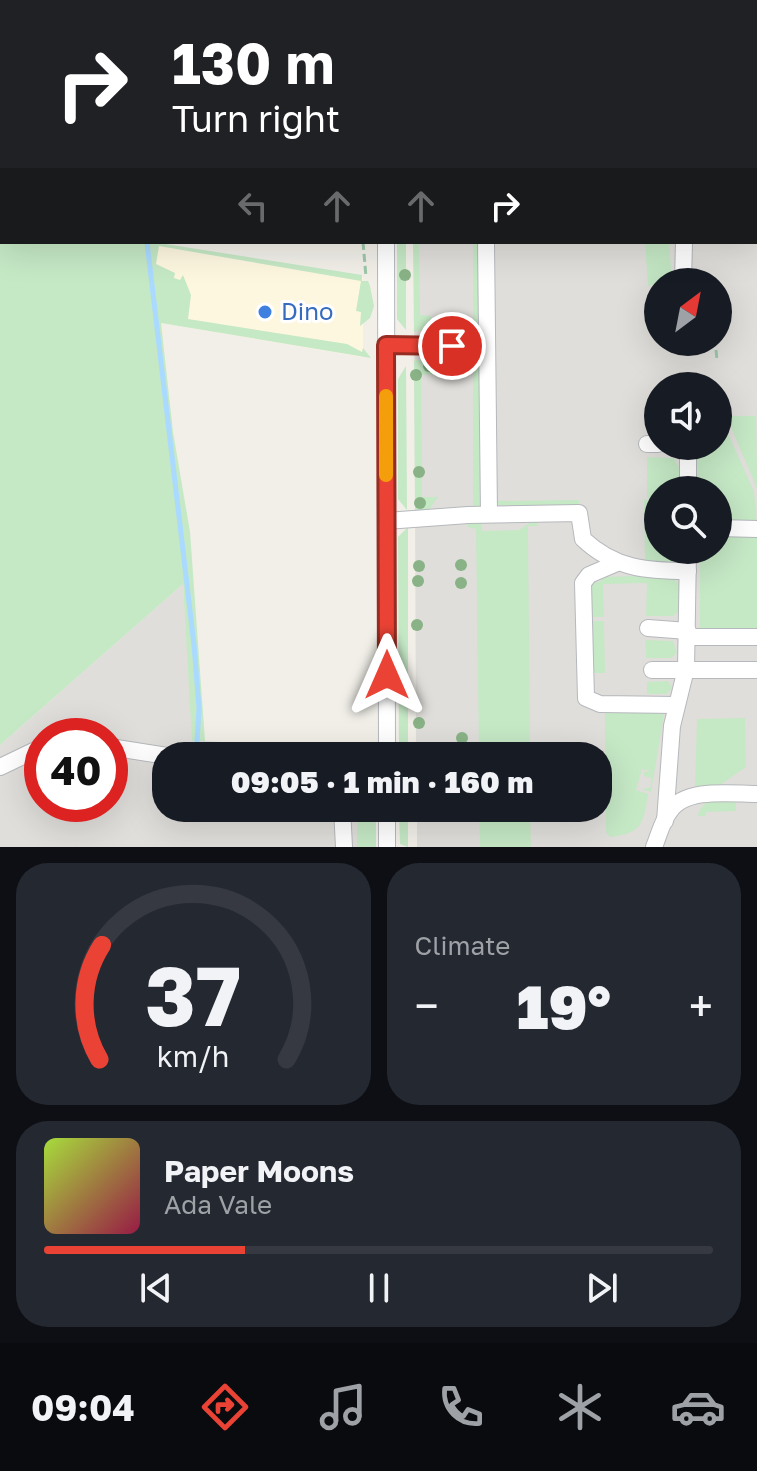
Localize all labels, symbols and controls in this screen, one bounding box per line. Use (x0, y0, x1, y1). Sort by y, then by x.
text: 130 m (172, 29, 334, 96)
icon: right (40, 32, 144, 136)
text: Turn right (172, 97, 340, 140)
icon: left (231, 184, 275, 228)
icon: ahead (315, 184, 359, 228)
icon: ahead (399, 184, 443, 228)
icon: right (483, 184, 527, 228)
north arrow (644, 268, 732, 356)
map controls (644, 268, 732, 564)
place label: Dino (281, 296, 333, 325)
marker: Dino (256, 303, 274, 321)
pin (418, 312, 486, 380)
icon: arrive (430, 324, 474, 368)
button: sound (644, 372, 732, 460)
button: search (644, 476, 732, 564)
position arrow (345, 633, 429, 717)
speed limit sign: 40 (24, 718, 128, 822)
text: 09:05 · 1 min · 160 m (231, 764, 533, 800)
text: Climate (415, 930, 510, 961)
text: 37 (145, 944, 241, 1044)
text: 19° (517, 970, 611, 1042)
text: − (415, 979, 439, 1032)
text: + (689, 979, 713, 1032)
text: km/h (157, 1039, 230, 1073)
text: Paper Moons (164, 1153, 354, 1189)
text: Ada Vale (164, 1189, 272, 1220)
icon: previous (134, 1266, 178, 1310)
icon: pause (357, 1266, 401, 1310)
icon: next (580, 1266, 624, 1310)
icon: directions (197, 1379, 253, 1435)
icon: music (315, 1379, 371, 1435)
icon: phone (433, 1379, 489, 1435)
icon: climate (552, 1379, 608, 1435)
icon: car (670, 1379, 726, 1435)
text: 09:04 (31, 1386, 135, 1429)

